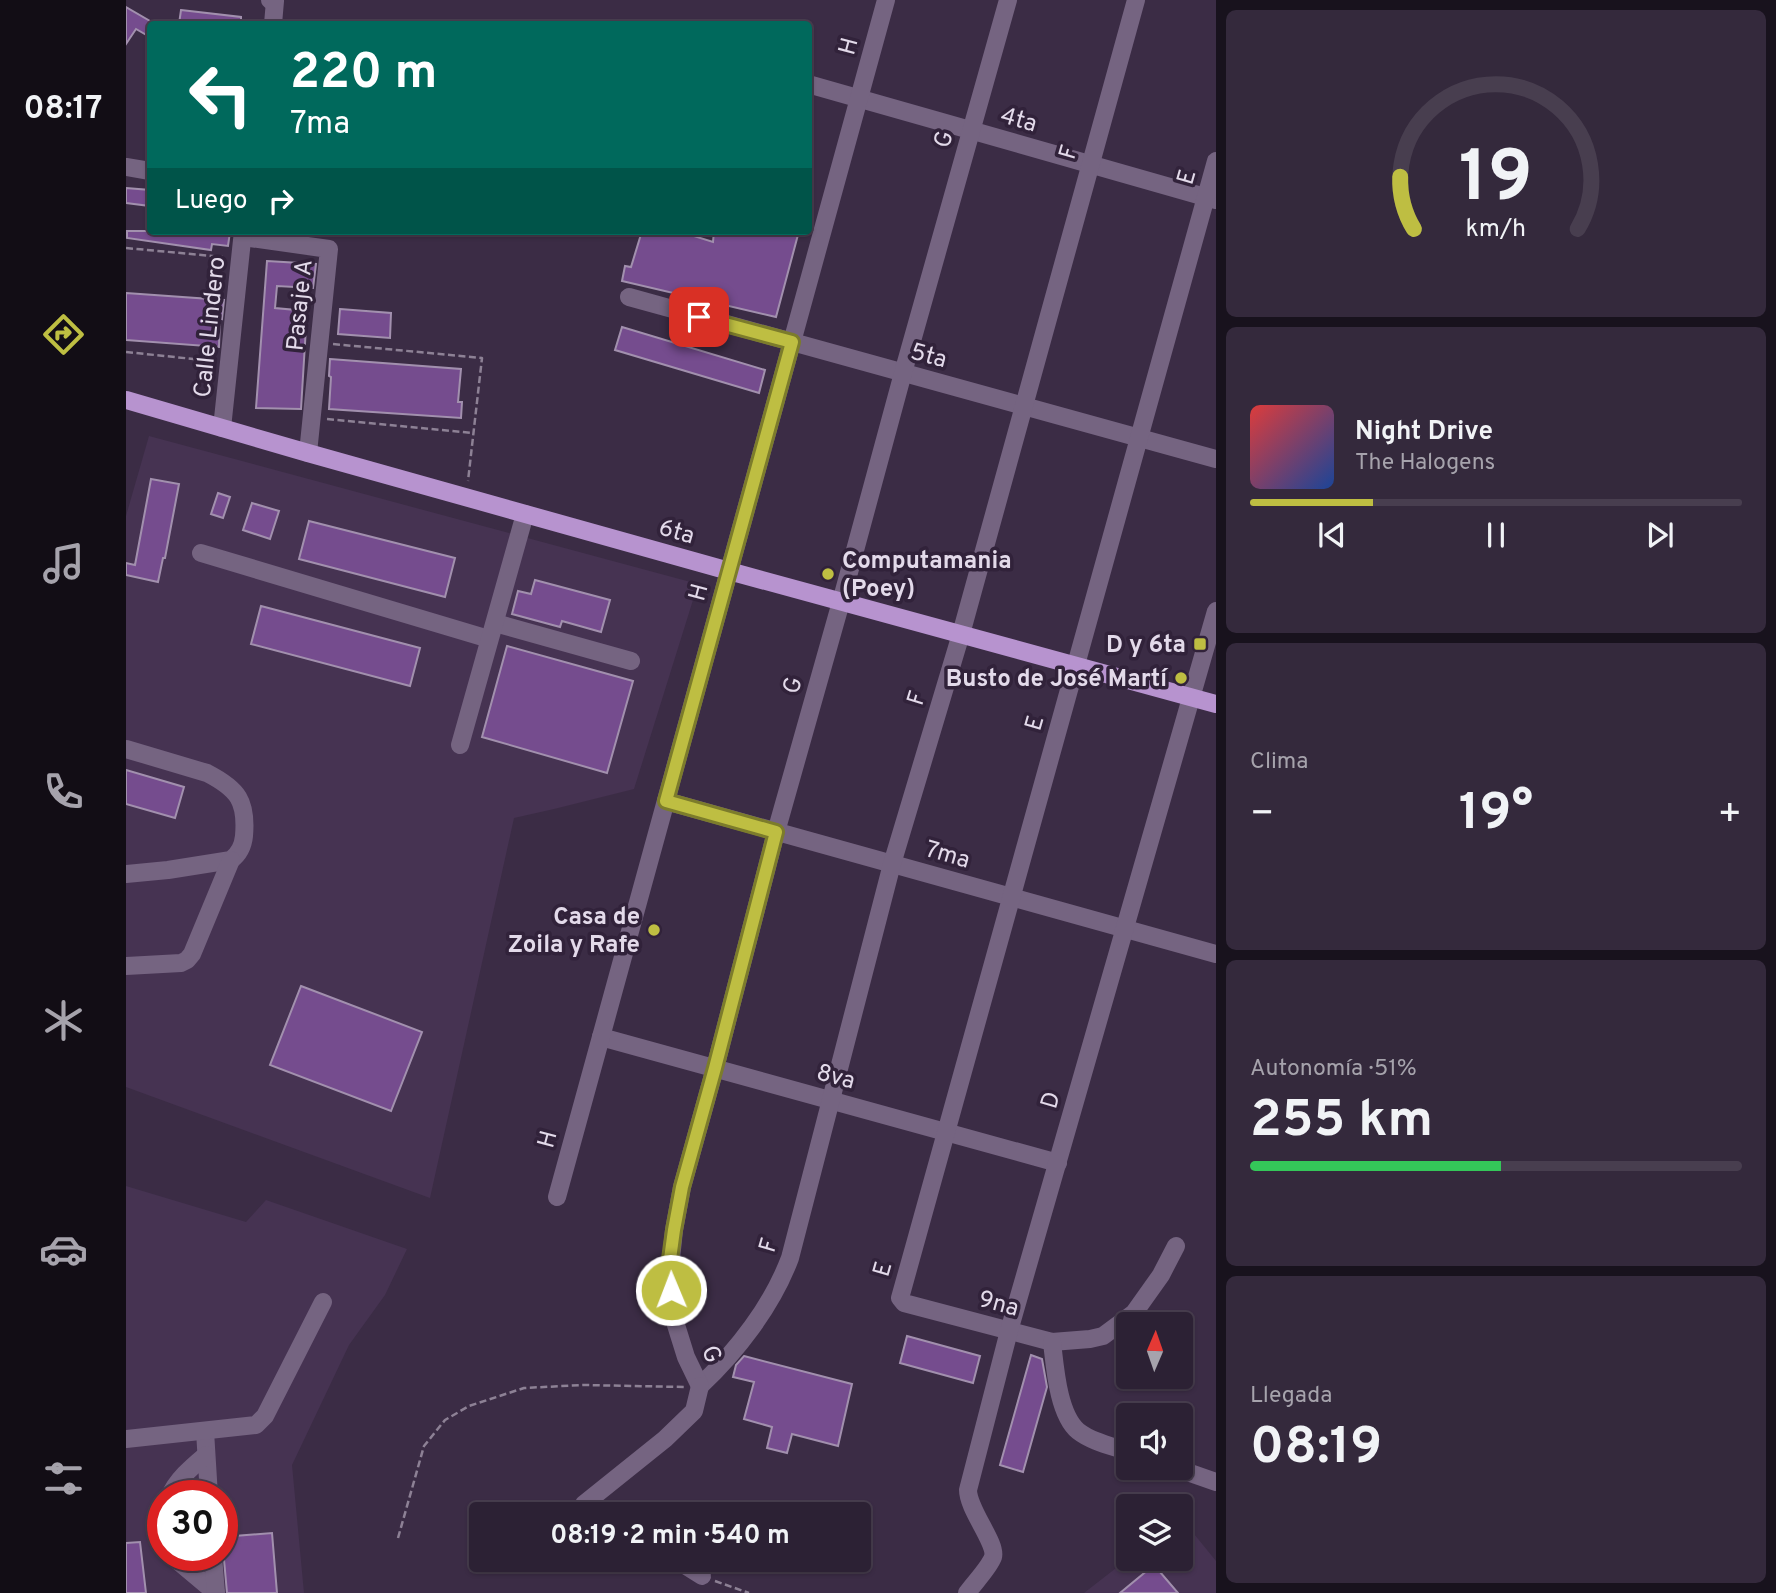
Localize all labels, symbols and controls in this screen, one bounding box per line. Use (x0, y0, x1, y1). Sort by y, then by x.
street label: H (833, 35, 867, 59)
text: 220 m (290, 44, 437, 106)
icon: left (175, 49, 266, 140)
text: 08:17 (24, 90, 102, 130)
street label: 4ta (997, 101, 1040, 140)
text: 7ma (290, 105, 350, 145)
street label: G (928, 127, 962, 152)
text: 19 (1459, 136, 1533, 228)
street label: F (1054, 142, 1086, 163)
street label: E (1172, 167, 1204, 189)
icon: right (262, 182, 300, 220)
text: Luego (175, 185, 248, 218)
text: km/h (1466, 214, 1526, 246)
street label: Calle Lindero (189, 255, 233, 399)
street label: Pasaje A (281, 258, 321, 352)
pin (669, 287, 729, 347)
icon: arrive (680, 298, 718, 336)
icon: directions (39, 310, 88, 359)
street label: 5ta (907, 338, 950, 376)
text: Night Drive (1355, 416, 1493, 449)
text: The Halogens (1355, 449, 1495, 478)
street label: 6ta (655, 514, 698, 552)
icon: previous (1313, 516, 1351, 554)
icon: pause (1477, 516, 1515, 554)
icon: next (1641, 516, 1679, 554)
icon: music (39, 539, 88, 588)
place label: Computamania (Poey) (842, 547, 1012, 605)
marker: Computamania (Poey) (820, 566, 836, 582)
street label: H (683, 581, 717, 605)
place label: D y 6ta (1106, 631, 1186, 661)
marker: D y 6ta (1192, 636, 1208, 652)
place label: Busto de José Martí (946, 665, 1169, 695)
marker: Busto de José Martí (1173, 670, 1189, 686)
street label: G (777, 673, 811, 698)
street label: F (902, 688, 934, 709)
street label: E (1020, 713, 1052, 735)
text: Clima (1250, 748, 1308, 777)
icon: phone (39, 767, 88, 816)
text: 19° (1459, 782, 1533, 848)
text: − (1250, 791, 1275, 840)
text: + (1717, 791, 1742, 840)
street label: 7ma (922, 835, 973, 877)
place label: Casa de Zoila y Rafe (508, 903, 640, 961)
marker: Casa de Zoila y Rafe (646, 922, 662, 938)
icon: climate (39, 996, 88, 1045)
text: Autonomía · 51% (1250, 1055, 1417, 1084)
street label: 8va (813, 1058, 858, 1097)
street label: D (1035, 1089, 1069, 1113)
text: 255 km (1250, 1089, 1433, 1155)
street label: H (532, 1128, 566, 1152)
icon: car (39, 1225, 88, 1274)
street label: F (754, 1235, 786, 1256)
position arrow (634, 1253, 708, 1327)
street label: E (868, 1259, 900, 1281)
street label: 9na (975, 1285, 1022, 1325)
north arrow (1116, 1312, 1194, 1390)
map controls (1116, 1312, 1193, 1571)
street label: G (693, 1341, 727, 1368)
text: Llegada (1250, 1382, 1332, 1411)
button: sound (1116, 1403, 1193, 1480)
text: 08:19 (1250, 1416, 1382, 1482)
icon: filters (39, 1454, 88, 1503)
speed limit sign: 30 (147, 1480, 238, 1571)
button: layers (1116, 1494, 1193, 1571)
text: 08:19 · 2 min · 540 m (550, 1520, 790, 1553)

